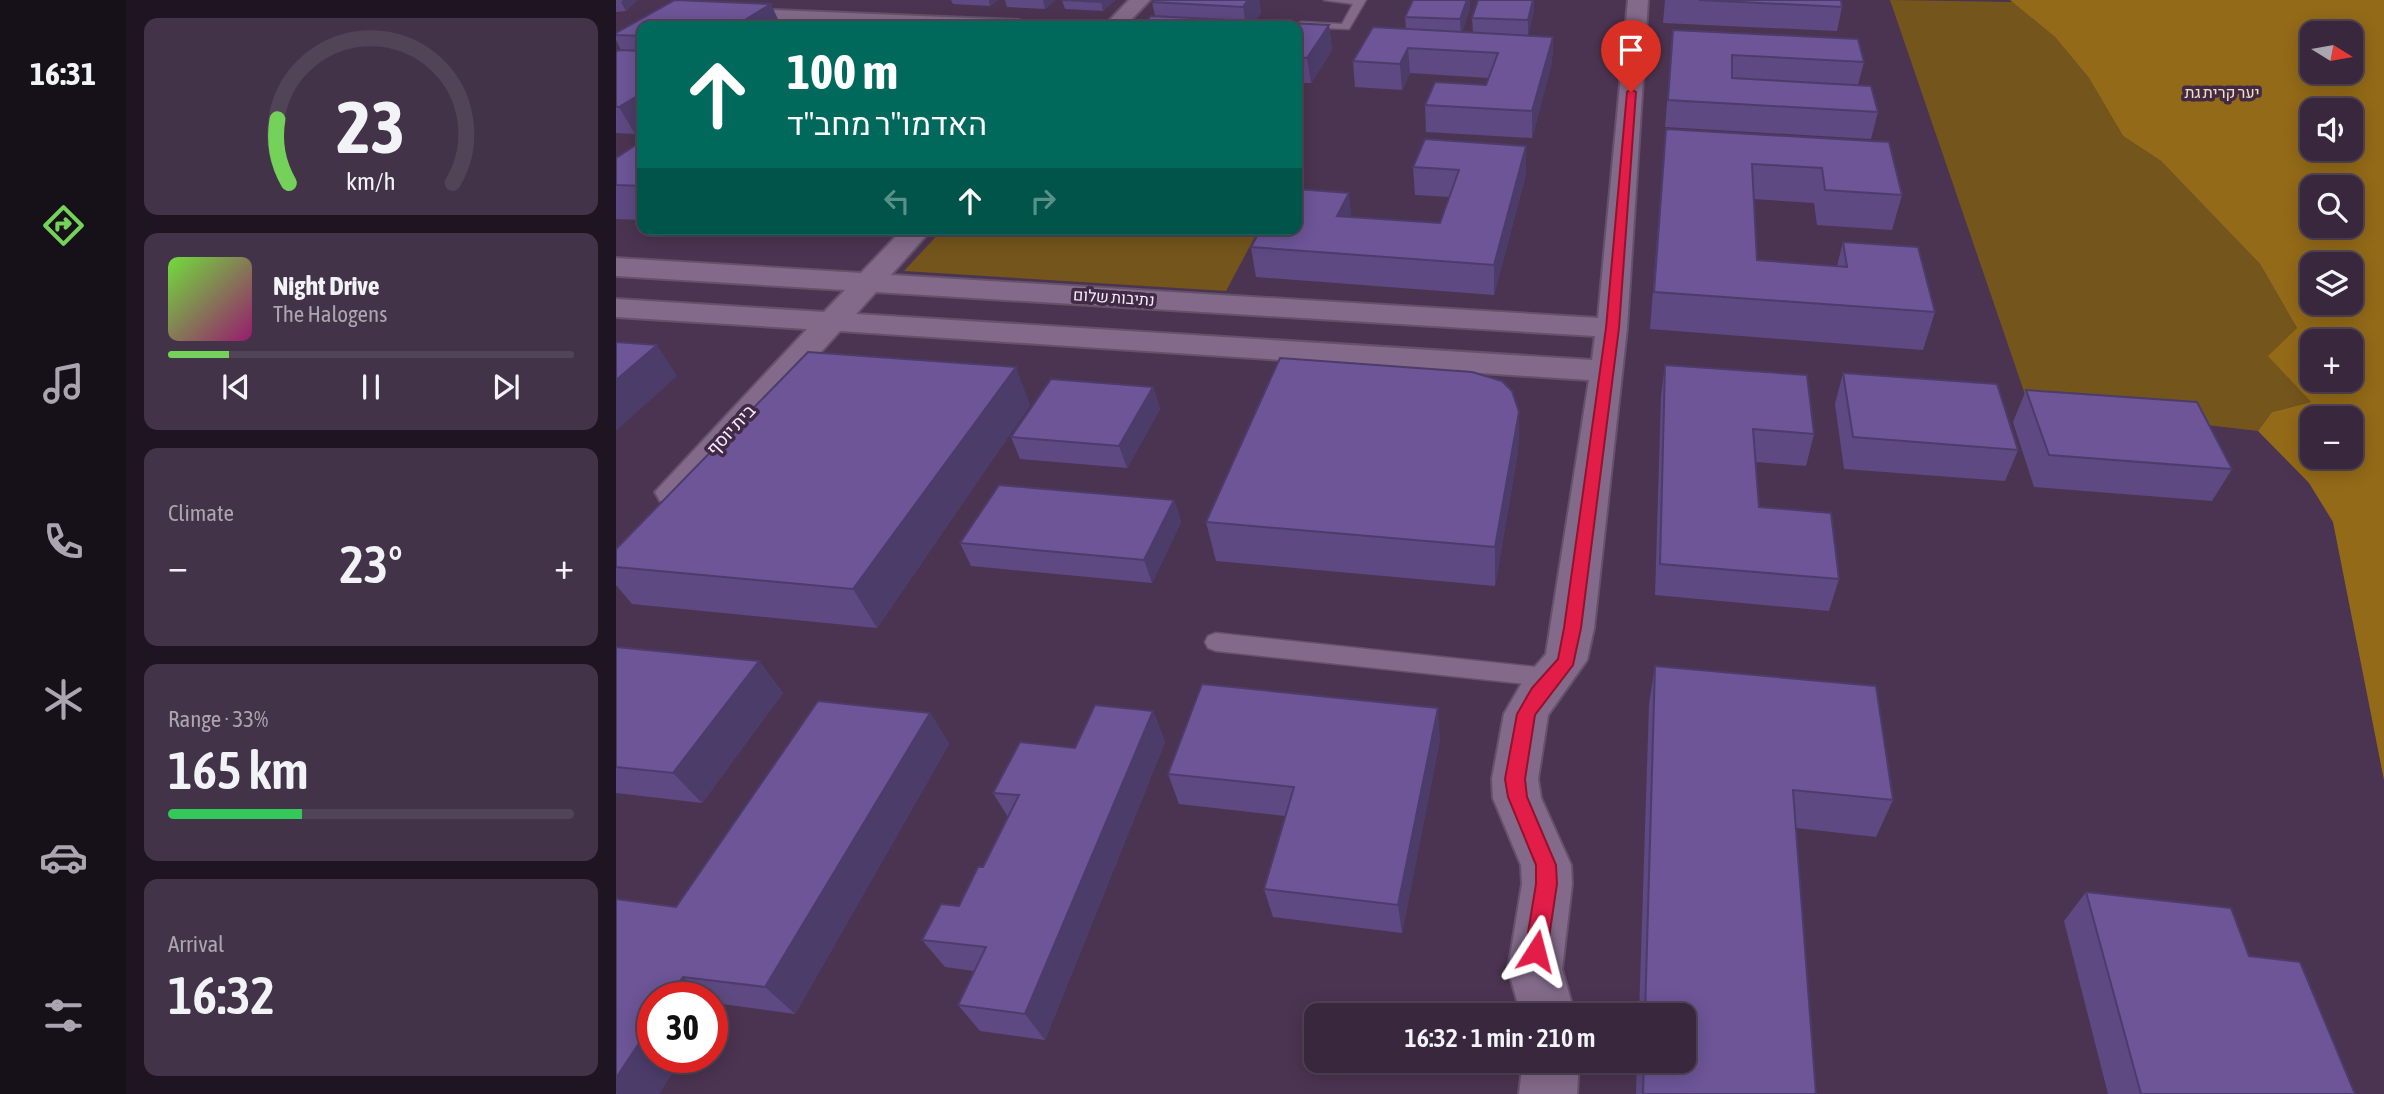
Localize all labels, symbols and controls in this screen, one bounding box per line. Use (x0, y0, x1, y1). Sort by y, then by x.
pin (1601, 20, 1661, 92)
north arrow (2300, 21, 2362, 84)
map controls (2300, 21, 2363, 469)
icon: arrive (1612, 31, 1650, 69)
text: 100 m (787, 43, 898, 99)
icon: ahead (672, 49, 763, 140)
text: 16:31 (30, 55, 96, 92)
park label: יער קרית גת (2184, 83, 2260, 101)
text: 23 (337, 85, 405, 168)
button: sound (2300, 98, 2363, 161)
text: האדמו"ר מחב"ד (787, 105, 987, 142)
text: km/h (346, 166, 396, 194)
button: search (2300, 175, 2363, 238)
icon: left (878, 182, 916, 220)
icon: ahead (951, 182, 989, 220)
icon: right (1024, 182, 1062, 220)
icon: directions (39, 201, 88, 250)
button: layers (2300, 252, 2363, 315)
text: Night Drive (273, 271, 380, 301)
street label: נתיבות שלום (1073, 285, 1155, 309)
text: The Halogens (273, 301, 387, 327)
button: + (2300, 329, 2363, 392)
icon: music (39, 359, 88, 408)
icon: previous (217, 368, 255, 406)
icon: pause (352, 368, 390, 406)
icon: next (487, 368, 525, 406)
street label: בית יוסף (702, 400, 760, 459)
button: − (2300, 406, 2363, 469)
text: Climate (168, 500, 234, 526)
icon: phone (39, 517, 88, 566)
text: 23° (339, 534, 403, 594)
text: − (168, 544, 188, 587)
text: + (554, 544, 574, 587)
icon: climate (39, 675, 88, 724)
text: Range · 33% (168, 706, 268, 732)
text: 165 km (168, 740, 309, 800)
icon: car (39, 833, 88, 882)
position arrow (1499, 914, 1573, 988)
text: Arrival (168, 931, 224, 957)
text: 16:32 (168, 965, 275, 1025)
speed limit sign: 30 (637, 982, 728, 1073)
icon: filters (39, 991, 88, 1040)
text: 16:32 · 1 min · 210 m (1405, 1023, 1595, 1053)

